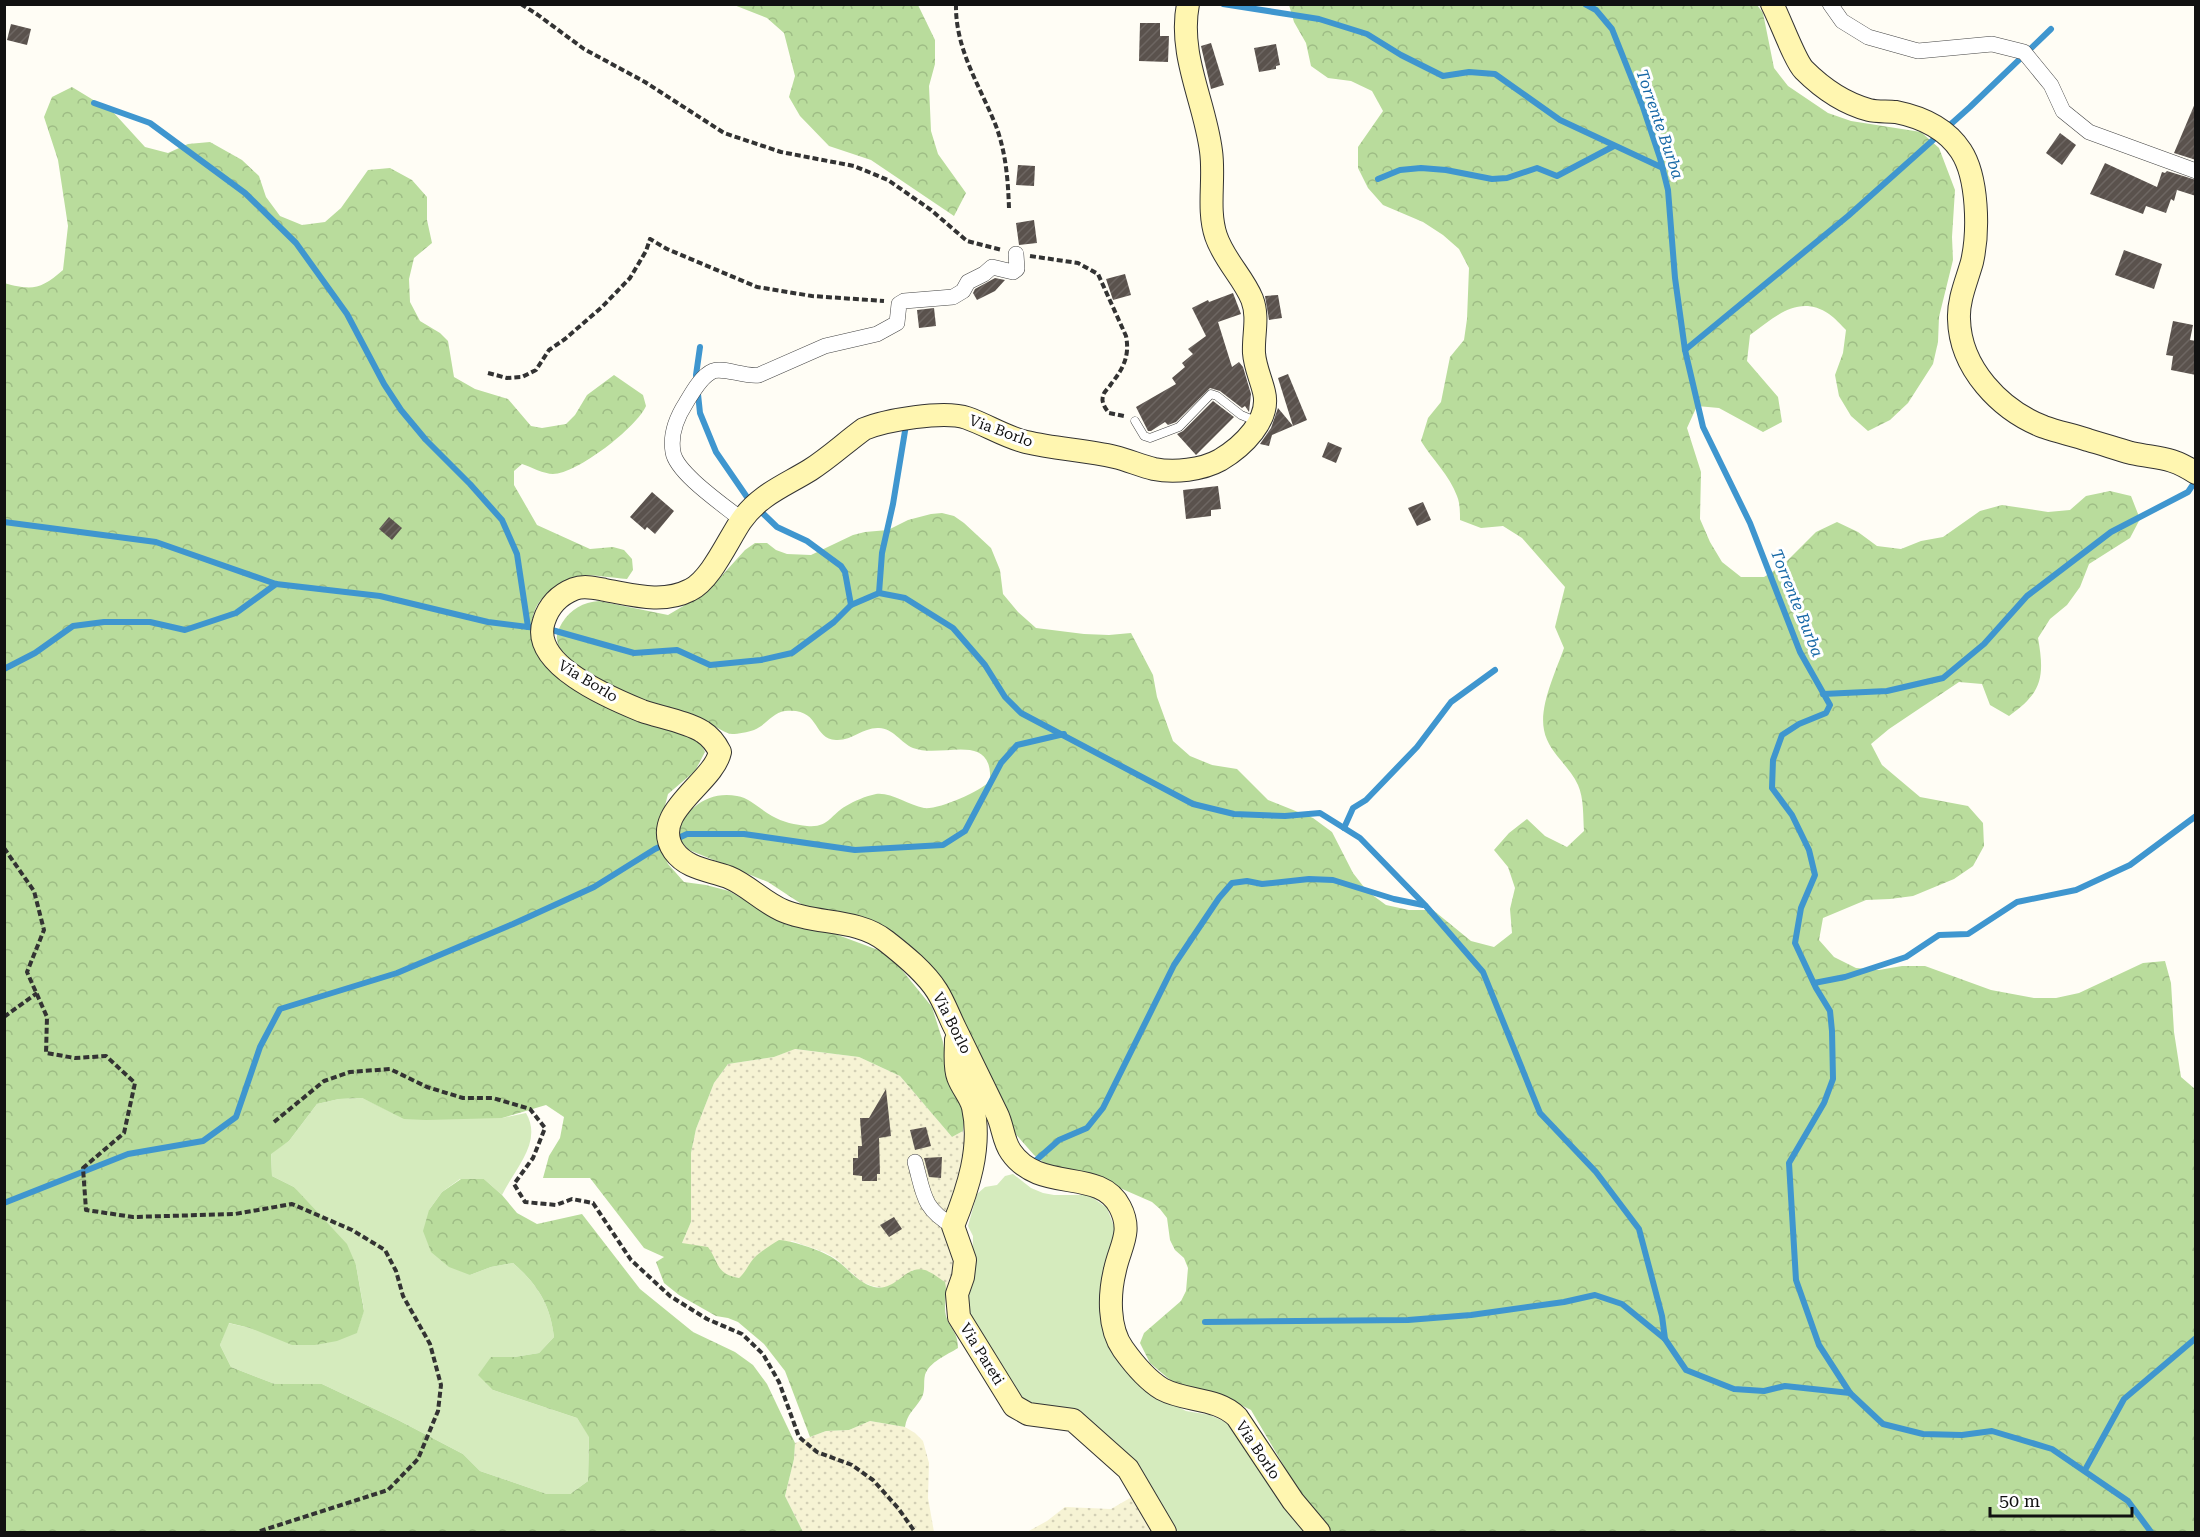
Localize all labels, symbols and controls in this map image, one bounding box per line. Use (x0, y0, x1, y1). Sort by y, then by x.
water label: Torrente Burba (1632, 67, 1688, 182)
street label: Via Borlo (967, 411, 1035, 451)
water label: Torrente Burba (1767, 546, 1827, 660)
street label: Via Borlo (555, 656, 621, 706)
street label: Via Borlo (929, 989, 975, 1057)
street label: Via Pareti (956, 1320, 1008, 1388)
street label: Via Borlo (1232, 1417, 1284, 1483)
scale bar (1990, 1480, 2132, 1518)
text: 50 m (1999, 1490, 2040, 1511)

